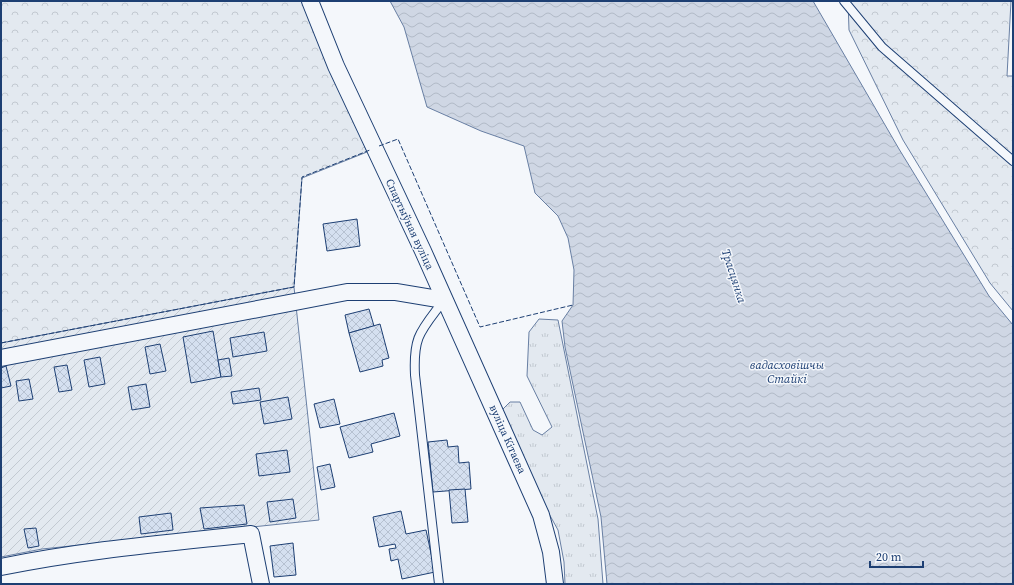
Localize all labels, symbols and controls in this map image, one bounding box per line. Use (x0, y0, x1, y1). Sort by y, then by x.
street label: Спартыўная вуліца (382, 176, 437, 273)
water label: Трасцянка (718, 247, 750, 306)
water label: вадасховішчы Стайкі (750, 357, 825, 387)
street label: вуліца Кітаева (486, 402, 530, 476)
scale bar (870, 543, 923, 569)
text: 20 m (876, 549, 902, 565)

